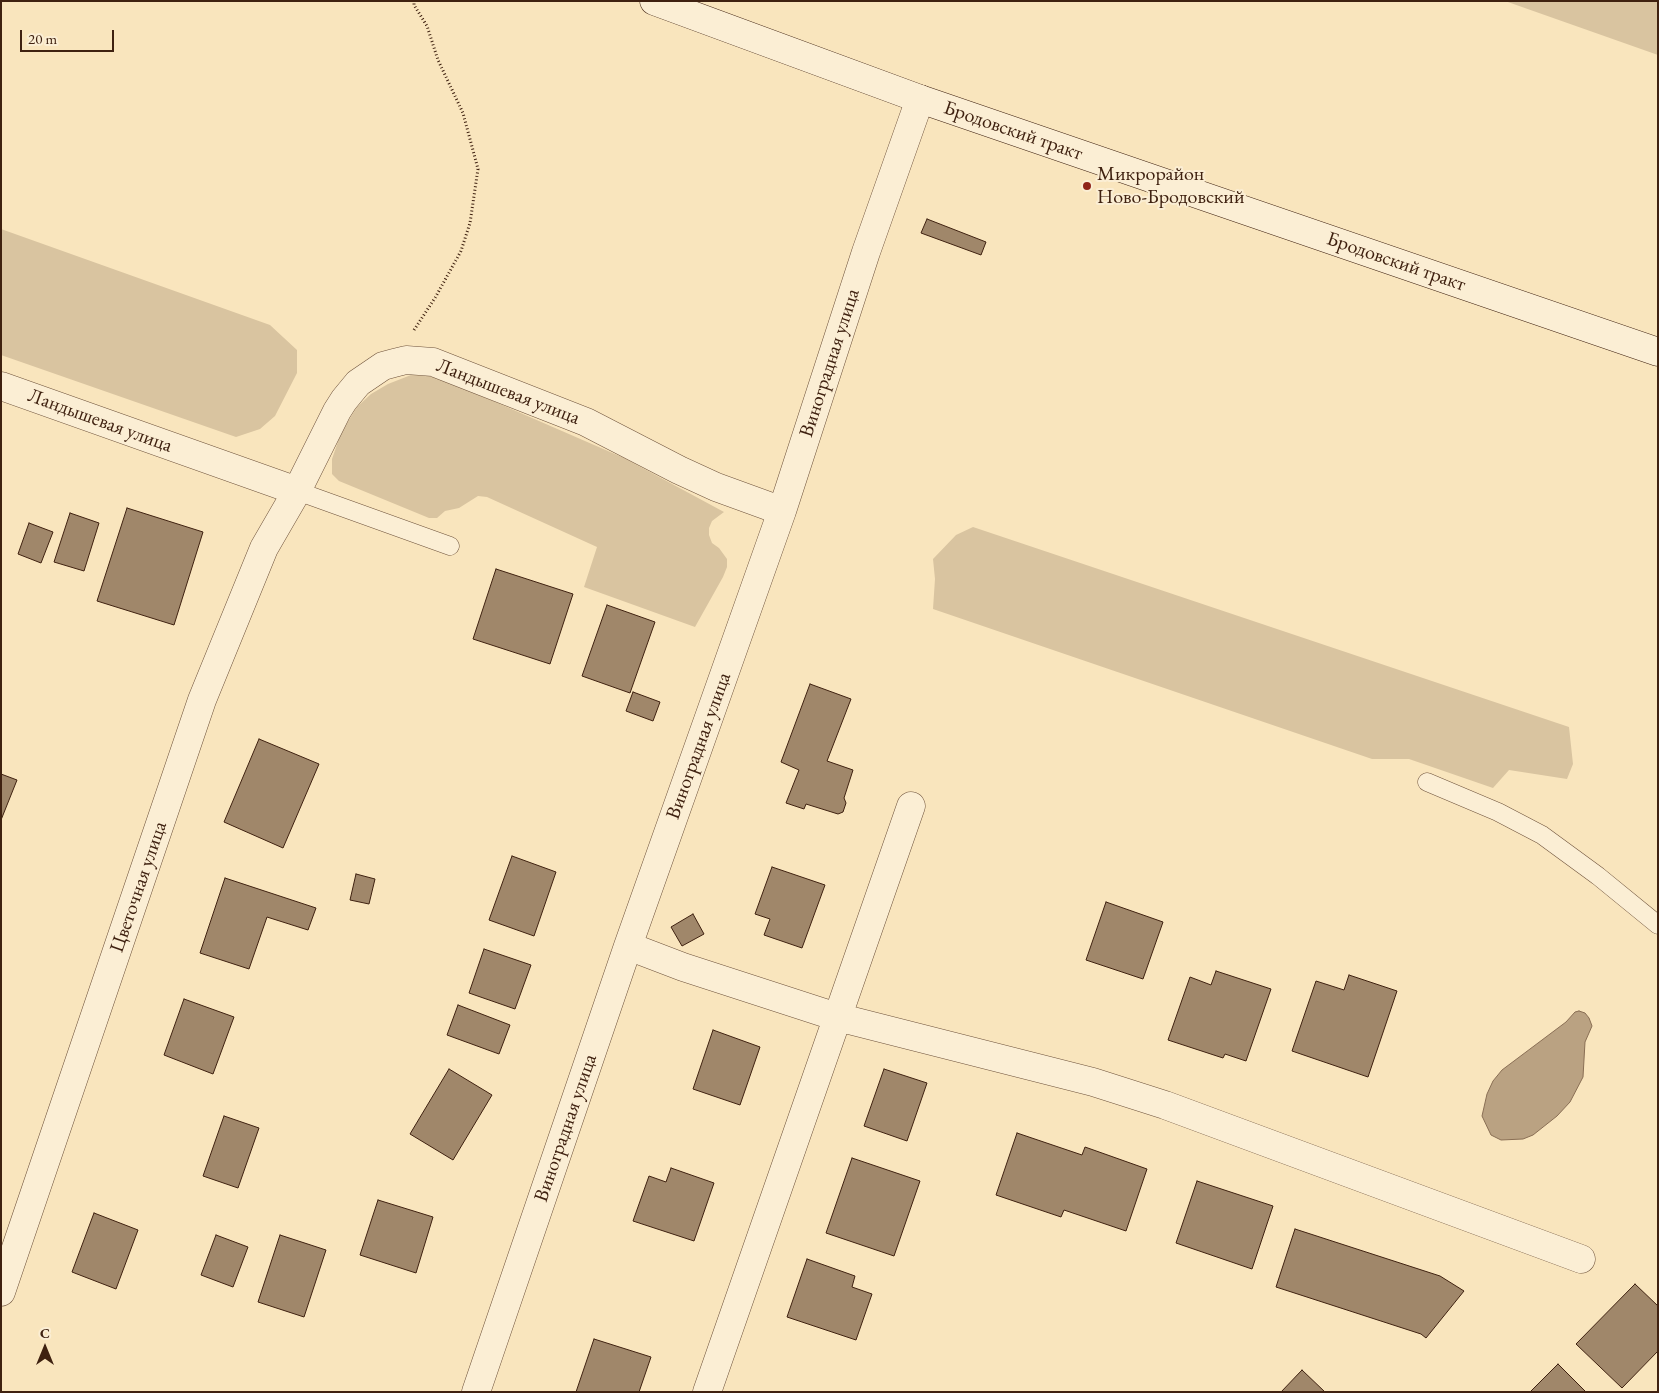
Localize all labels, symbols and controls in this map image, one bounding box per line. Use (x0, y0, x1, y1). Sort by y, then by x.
scale bar (22, 20, 116, 52)
text: 20 m (28, 29, 57, 48)
street label: Бродовский тракт (940, 96, 1086, 166)
place label: Микрорайон Ново-Бродовский (1097, 163, 1244, 210)
marker: Микрорайон Ново-Бродовский (1081, 180, 1093, 192)
street label: Бродовский тракт (1323, 227, 1469, 297)
street label: Виноградная улица (795, 286, 865, 440)
street label: Ландышевая улица (433, 354, 583, 430)
street label: Ландышевая улица (25, 384, 175, 458)
street label: Виноградная улица (661, 669, 737, 823)
street label: Цветочная улица (105, 818, 173, 956)
street label: Виноградная улица (529, 1051, 603, 1205)
north arrow (20, 1323, 70, 1373)
text: С (40, 1324, 50, 1342)

